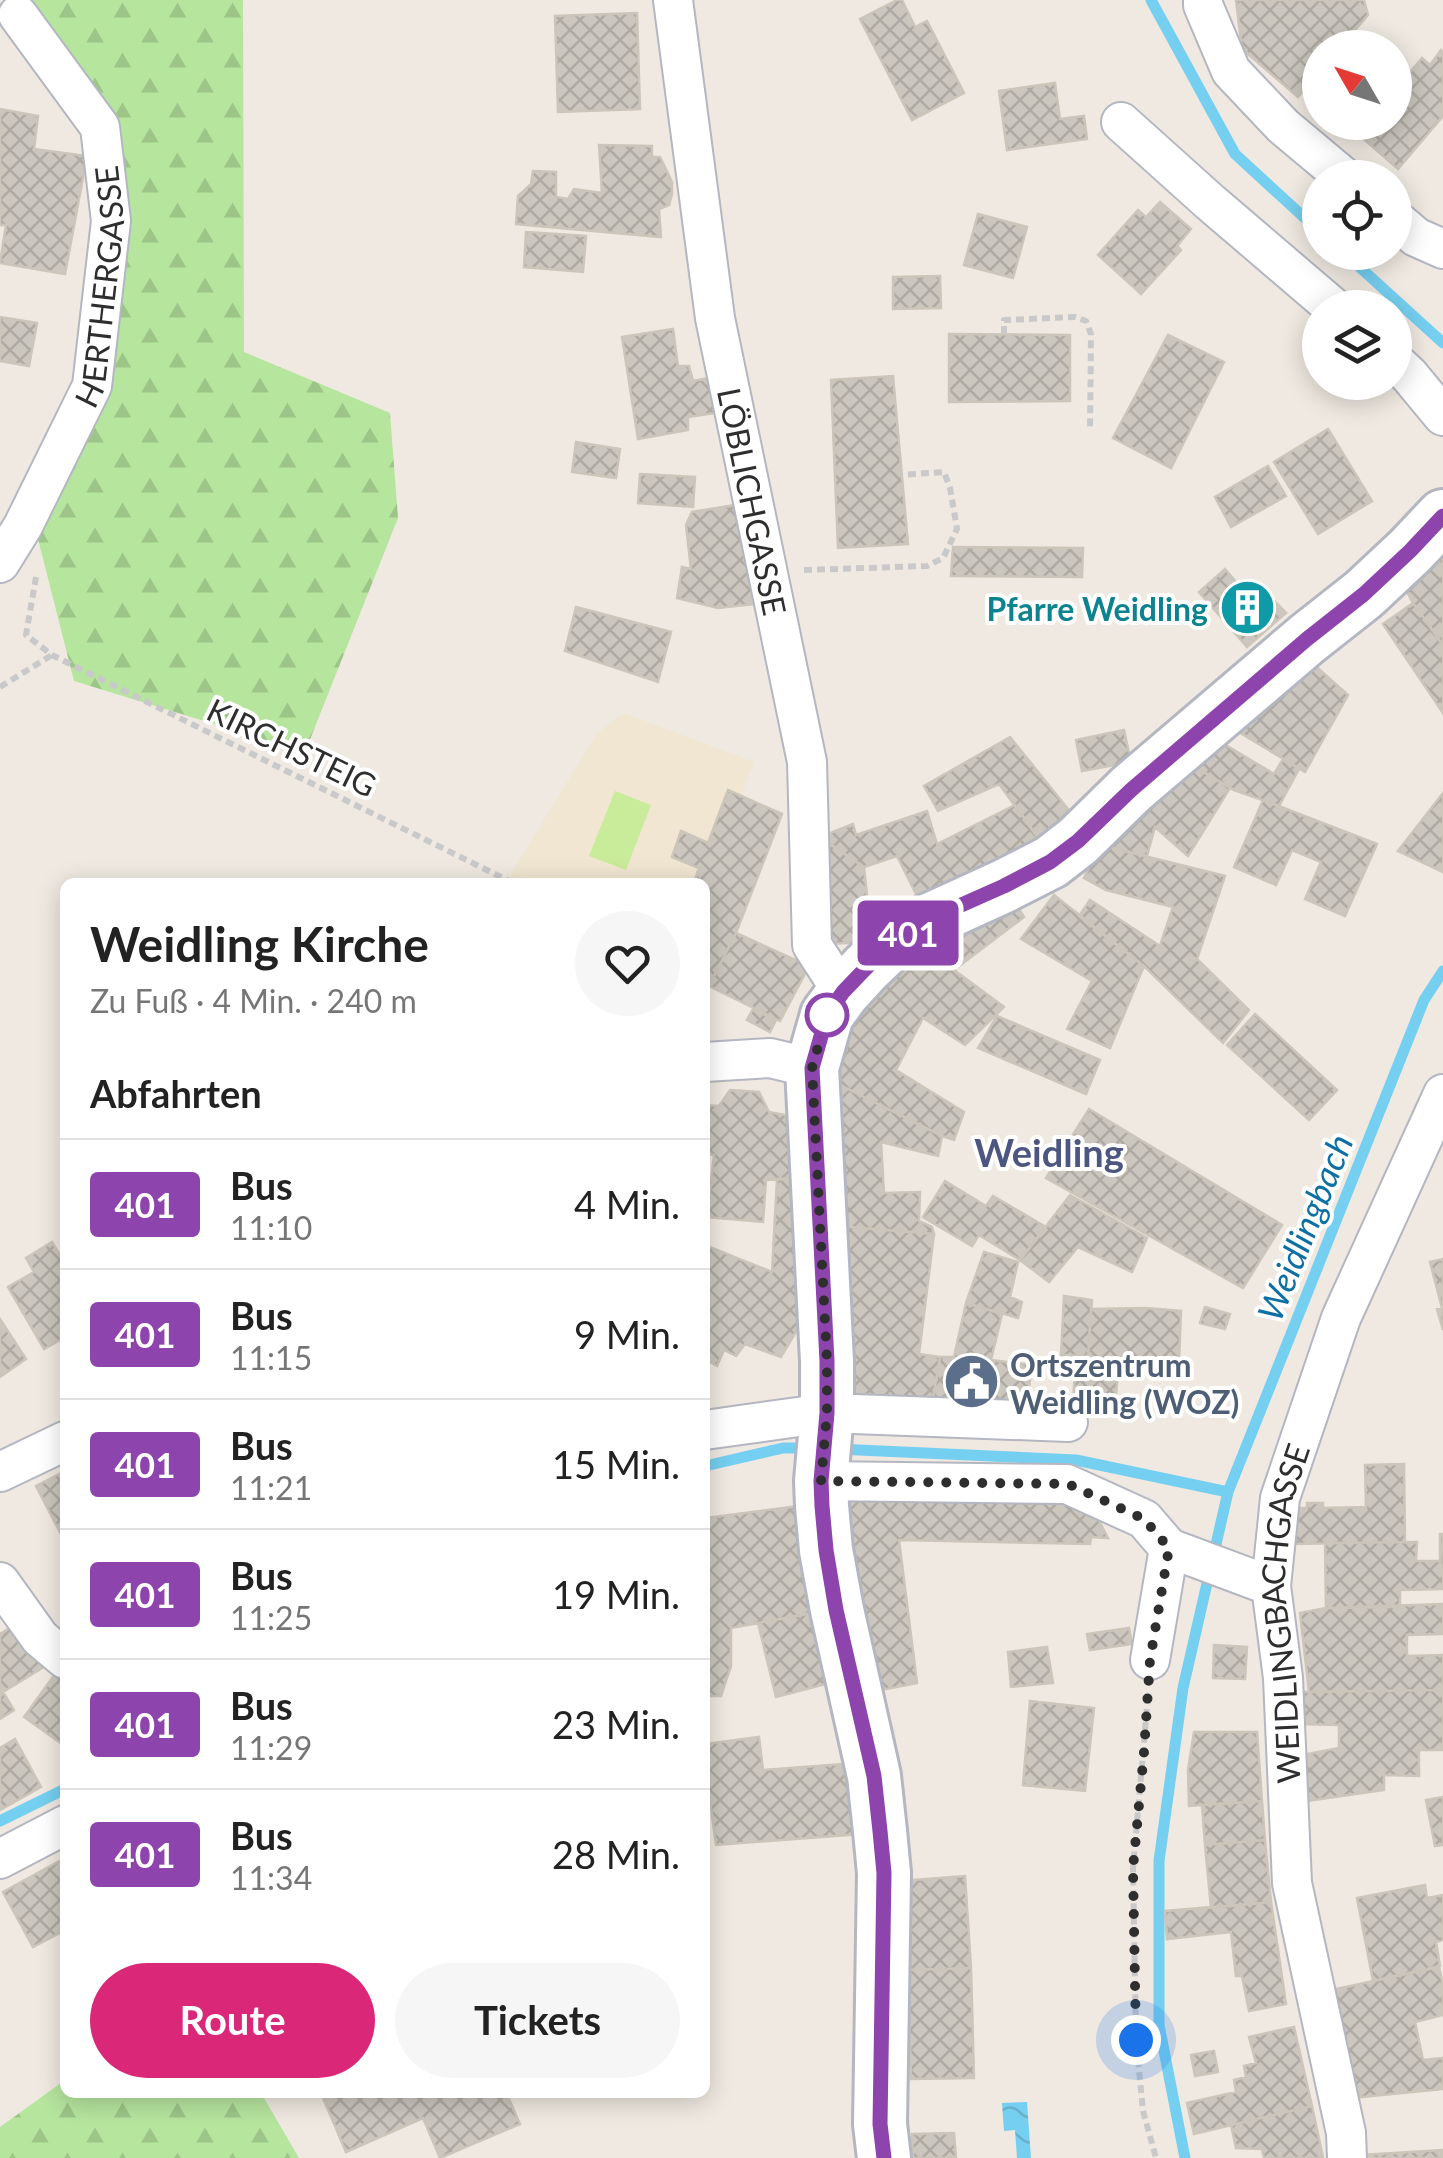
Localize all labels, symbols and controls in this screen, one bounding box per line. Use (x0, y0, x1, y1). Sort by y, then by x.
north arrow (1302, 30, 1412, 140)
map controls (1302, 30, 1412, 400)
button: locate (1302, 160, 1412, 270)
street label: HERTHERGASSE (65, 164, 131, 413)
button: layers (1302, 290, 1412, 400)
street label: LÖBLICHGASSE (710, 384, 796, 618)
building icon: Pfarre Weidling (1217, 578, 1277, 638)
place label: Pfarre Weidling (986, 589, 1208, 628)
street label: KIRCHSTEIG (201, 689, 383, 805)
line badge: 401 (850, 900, 966, 966)
button: heart (575, 911, 680, 1016)
text: 401 (878, 912, 938, 954)
text: Weidling Kirche (90, 915, 429, 972)
text: Zu Fuß · 4 Min. · 240 m (90, 981, 417, 1020)
unlabelled marker (806, 994, 848, 1036)
text: Abfahrten (90, 1070, 262, 1116)
water label: Weidlingbach (1248, 1128, 1360, 1326)
district label: Weidling (974, 1129, 1124, 1175)
text: Bus (230, 1162, 293, 1208)
text: 4 Min. (574, 1181, 680, 1227)
text: 401 (115, 1183, 175, 1225)
text: 11:10 (230, 1208, 312, 1247)
text: Bus (230, 1292, 293, 1338)
text: 9 Min. (574, 1311, 680, 1357)
text: 401 (115, 1313, 175, 1355)
text: 11:15 (230, 1338, 312, 1377)
place label: Ortszentrum Weidling (WOZ) (1010, 1345, 1239, 1421)
public building icon: Ortszentrum Weidling (WOZ) (941, 1352, 1001, 1412)
text: Bus (230, 1422, 293, 1468)
street label: WEIDLINGBACHGASSE (1251, 1438, 1317, 1785)
text: 15 Min. (552, 1441, 680, 1487)
text: 401 (115, 1443, 175, 1485)
text: 11:21 (230, 1468, 312, 1507)
text: Bus (230, 1552, 293, 1598)
text: 19 Min. (552, 1571, 680, 1617)
text: 401 (115, 1573, 175, 1615)
text: 11:25 (230, 1598, 312, 1637)
text: Bus (230, 1682, 293, 1728)
text: 23 Min. (552, 1701, 680, 1747)
text: 401 (115, 1703, 175, 1745)
text: 11:29 (230, 1728, 312, 1767)
text: Bus (230, 1812, 293, 1858)
text: 28 Min. (552, 1831, 680, 1877)
text: 401 (115, 1833, 175, 1875)
text: 11:34 (230, 1858, 312, 1897)
button: Route (90, 1963, 375, 2078)
button: Tickets (395, 1963, 680, 2078)
your location (1111, 2015, 1161, 2065)

